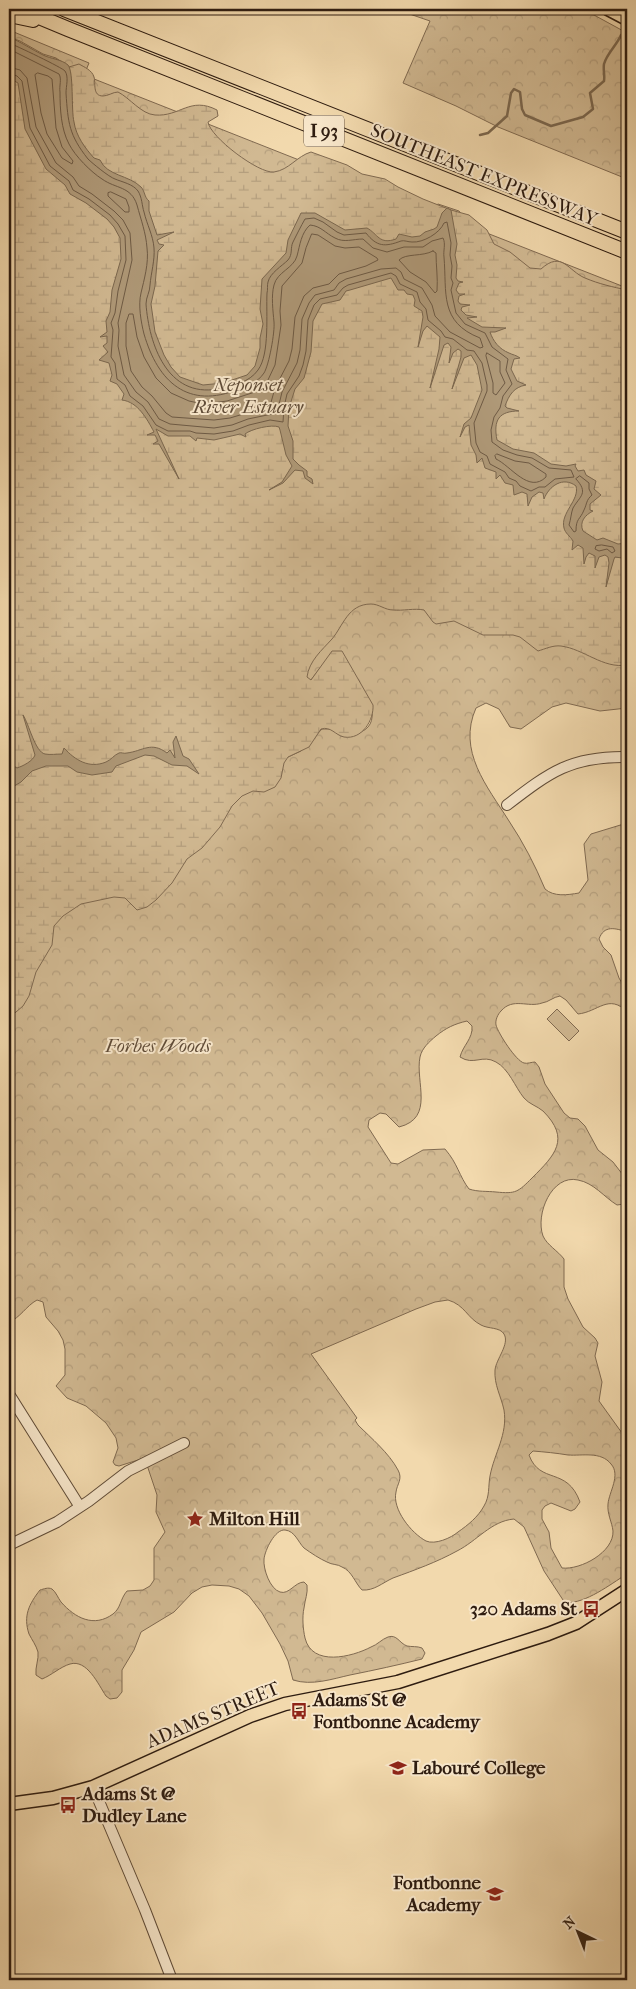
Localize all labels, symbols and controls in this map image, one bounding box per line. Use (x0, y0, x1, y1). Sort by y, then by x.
road number: I 93 (304, 115, 344, 146)
street label: SOUTHEAST EXPRESSWAY (367, 119, 602, 231)
park label: Neponset River Estuary (191, 374, 305, 418)
park label: Forbes Woods (104, 1035, 212, 1057)
place label: Milton Hill (208, 1508, 300, 1530)
place icon: Milton Hill (185, 1509, 205, 1529)
place label: 320 Adams St (470, 1598, 577, 1620)
bus stop icon: 320 Adams St (581, 1599, 601, 1619)
street label: ADAMS STREET (142, 1677, 283, 1753)
place label: Adams St @ Fontbonne Academy (312, 1689, 481, 1733)
bus stop icon: Adams St @ Fontbonne Academy (289, 1701, 309, 1721)
place label: Labouré College (412, 1757, 546, 1779)
school or university icon: Labouré College (388, 1758, 408, 1778)
place label: Adams St @ Dudley Lane (81, 1783, 187, 1827)
bus stop icon: Adams St @ Dudley Lane (58, 1795, 78, 1815)
place label: Fontbonne Academy (392, 1872, 482, 1916)
school or university icon: Fontbonne Academy (485, 1884, 505, 1904)
north arrow (554, 1906, 604, 1956)
text: N (560, 1913, 579, 1933)

